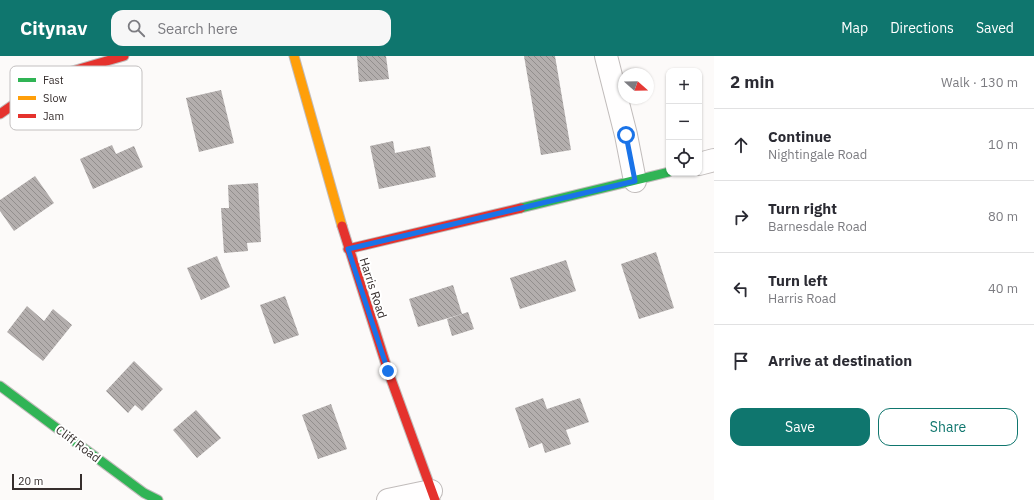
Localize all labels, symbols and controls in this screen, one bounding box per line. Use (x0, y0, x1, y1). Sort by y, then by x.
search box (111, 10, 391, 46)
text: Citynav (20, 16, 87, 40)
icon: search (125, 17, 147, 39)
text: Search here (157, 19, 238, 38)
text: Map (841, 19, 868, 37)
text: Directions (890, 19, 954, 37)
text: Saved (976, 19, 1014, 37)
legend (10, 66, 142, 130)
north arrow (618, 68, 654, 104)
map controls (666, 68, 702, 176)
button: + (666, 68, 702, 104)
text: 2 min (730, 71, 774, 93)
text: Fast (43, 73, 64, 87)
text: Walk · 130 m (941, 74, 1018, 91)
text: Slow (43, 91, 67, 105)
button: − (666, 104, 702, 140)
text: Jam (43, 109, 64, 123)
route start (617, 126, 635, 144)
text: Continue (768, 127, 832, 146)
icon: ahead (730, 134, 752, 156)
text: 10 m (988, 136, 1018, 153)
button: locate (666, 140, 702, 176)
text: Nightingale Road (768, 146, 867, 163)
text: Turn right (768, 199, 837, 218)
icon: right (730, 206, 752, 228)
text: 80 m (988, 208, 1018, 225)
text: Barnesdale Road (768, 218, 867, 235)
street label: Harris Road (357, 256, 390, 320)
text: Turn left (768, 271, 828, 290)
icon: left (730, 278, 752, 300)
text: 40 m (988, 280, 1018, 297)
text: Harris Road (768, 290, 836, 307)
icon: arrive (730, 350, 752, 372)
text: Arrive at destination (768, 351, 912, 370)
route end (379, 362, 397, 380)
button: Save (730, 408, 870, 446)
button: Share (878, 408, 1018, 446)
street label: Cliff Road (53, 422, 104, 465)
scale bar (12, 472, 82, 491)
text: 20 m (18, 474, 43, 488)

